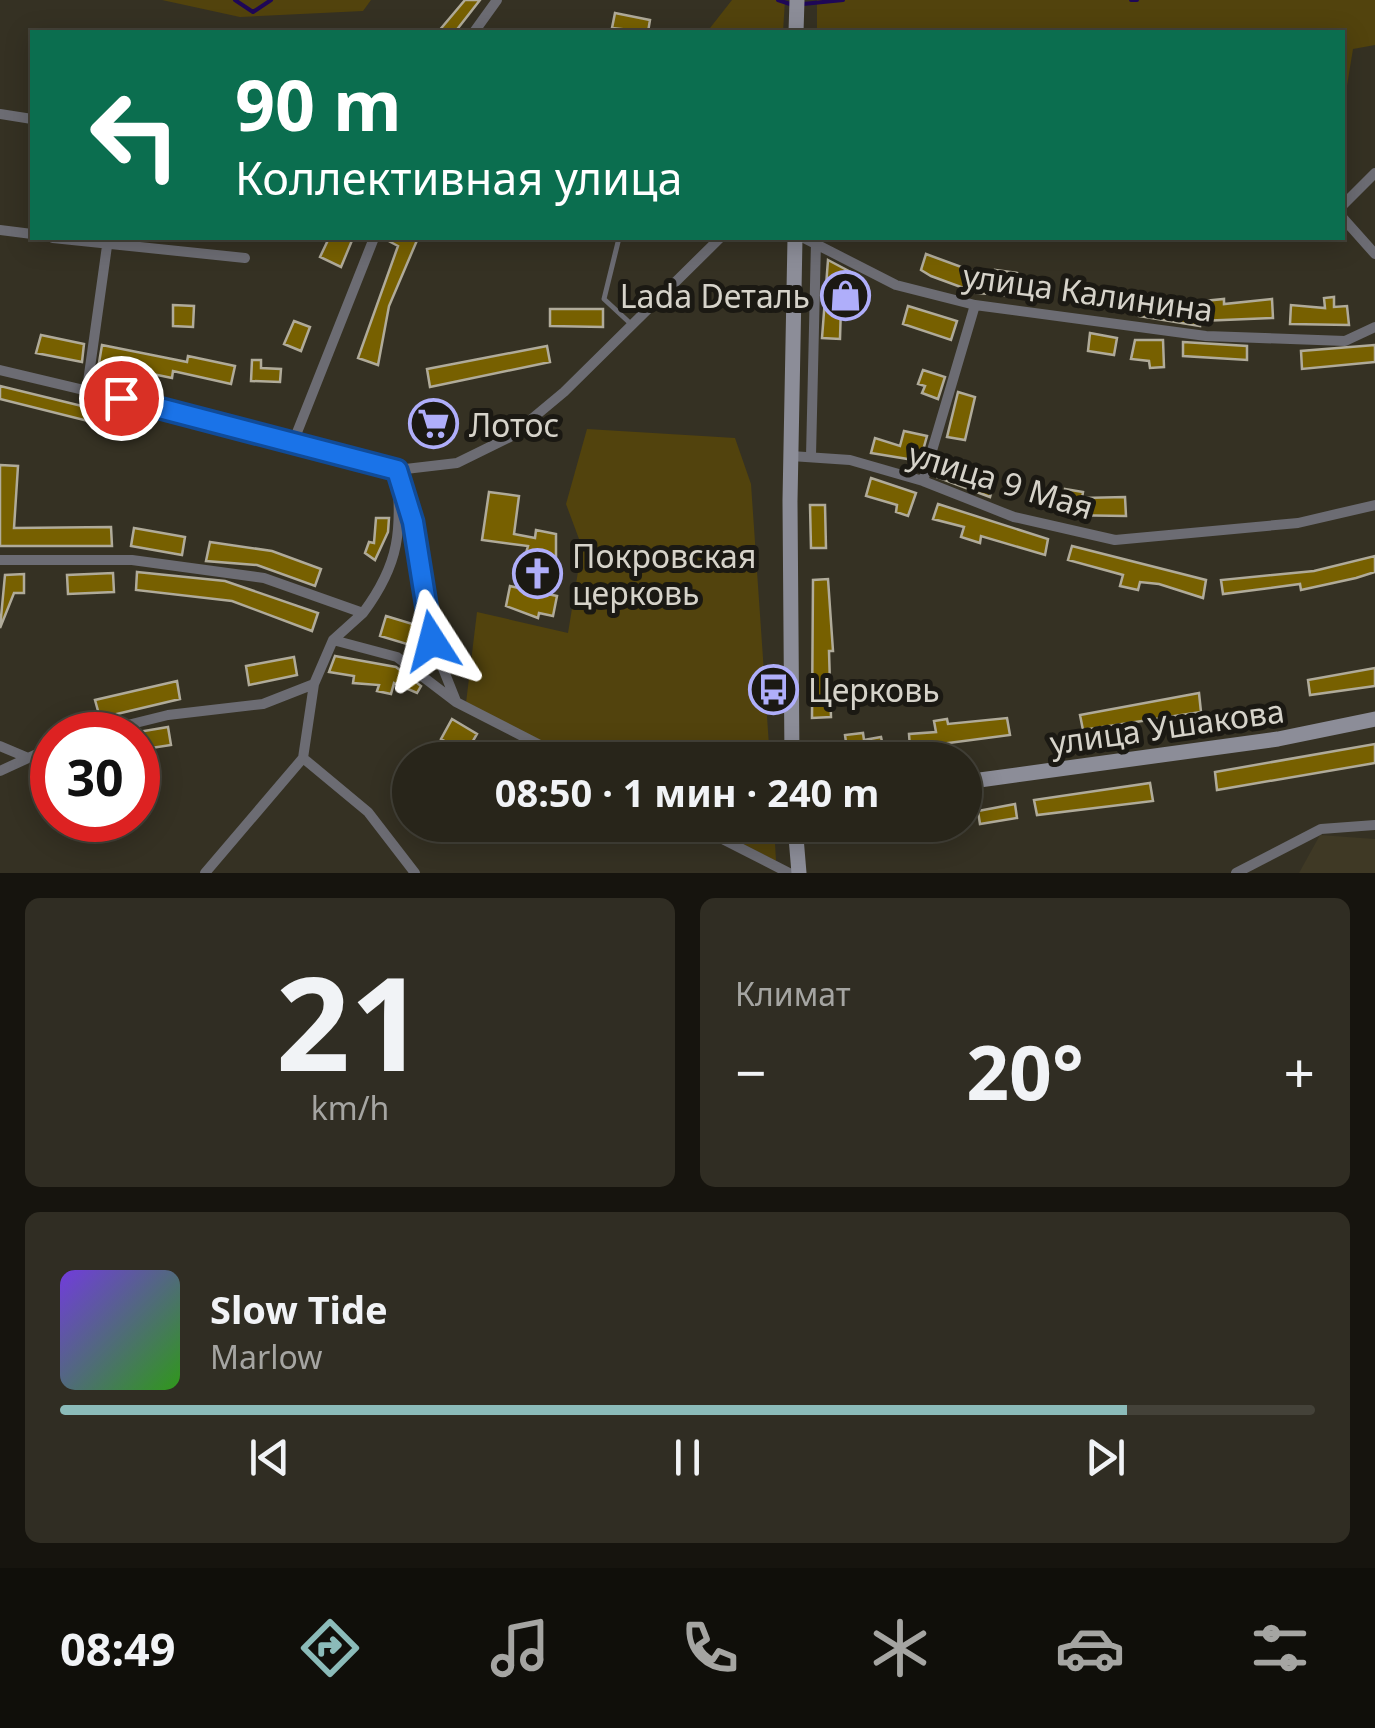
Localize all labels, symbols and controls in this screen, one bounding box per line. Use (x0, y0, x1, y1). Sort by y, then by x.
text: 90 m (235, 56, 402, 152)
icon: left (70, 70, 200, 200)
text: Коллективная улица (235, 147, 683, 208)
street label: улица Калинина (960, 253, 1216, 331)
shop icon: Lada Dеталь (819, 269, 871, 321)
place label: Lada Dеталь (620, 274, 810, 317)
pin (79, 356, 164, 441)
icon: arrive (94, 371, 149, 426)
supermarket icon: Лотос (408, 398, 460, 450)
place label: Лотос (469, 403, 559, 446)
street label: улица 9 Мая (903, 432, 1099, 528)
place label: Покровская церковь (572, 534, 756, 614)
church icon: Покровская церковь (511, 547, 563, 599)
position arrow (380, 589, 484, 693)
bus stop icon: Церковь (747, 663, 799, 715)
place label: Церковь (808, 668, 940, 711)
street label: улица Ушакова (1047, 688, 1287, 764)
speed limit sign: 30 (30, 712, 160, 842)
text: 08:50 · 1 мин · 240 m (495, 766, 879, 818)
text: 21 (276, 932, 424, 1109)
text: Климат (735, 972, 851, 1015)
text: 20° (966, 1020, 1084, 1122)
text: − (735, 1034, 766, 1109)
text: + (1284, 1034, 1315, 1109)
text: km/h (311, 1086, 389, 1129)
text: Slow Tide (210, 1283, 388, 1335)
text: Marlow (210, 1335, 322, 1378)
icon: previous (242, 1430, 297, 1485)
icon: pause (660, 1430, 715, 1485)
icon: next (1078, 1430, 1133, 1485)
icon: directions (295, 1613, 365, 1683)
icon: music (485, 1613, 555, 1683)
icon: phone (675, 1613, 745, 1683)
icon: climate (865, 1613, 935, 1683)
icon: car (1055, 1613, 1125, 1683)
icon: filters (1245, 1613, 1315, 1683)
text: 08:49 (60, 1618, 176, 1679)

